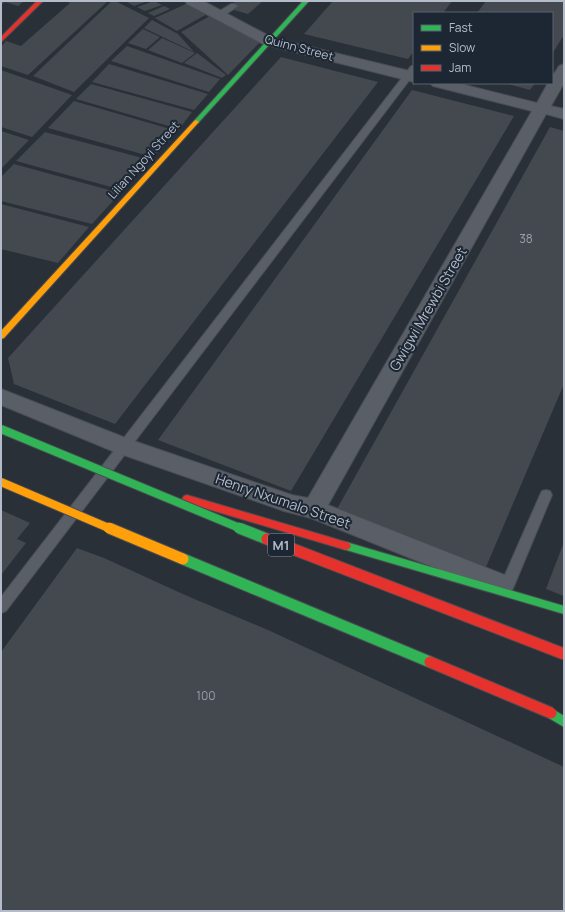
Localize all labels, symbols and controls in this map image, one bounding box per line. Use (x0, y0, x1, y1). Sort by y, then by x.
legend (413, 12, 553, 84)
text: Fast (449, 19, 473, 36)
street label: Quinn Street (263, 30, 336, 65)
text: Slow (449, 39, 475, 56)
text: Jam (449, 59, 471, 76)
street label: Lilian Ngoyi Street (104, 117, 183, 202)
house number: 38 (519, 230, 533, 247)
street label: Gwigwi Mrewbi Street (384, 243, 471, 374)
street label: Henry Nxumalo Street (213, 469, 353, 533)
road number: M1 (268, 534, 294, 556)
house number: 100 (196, 687, 216, 704)

